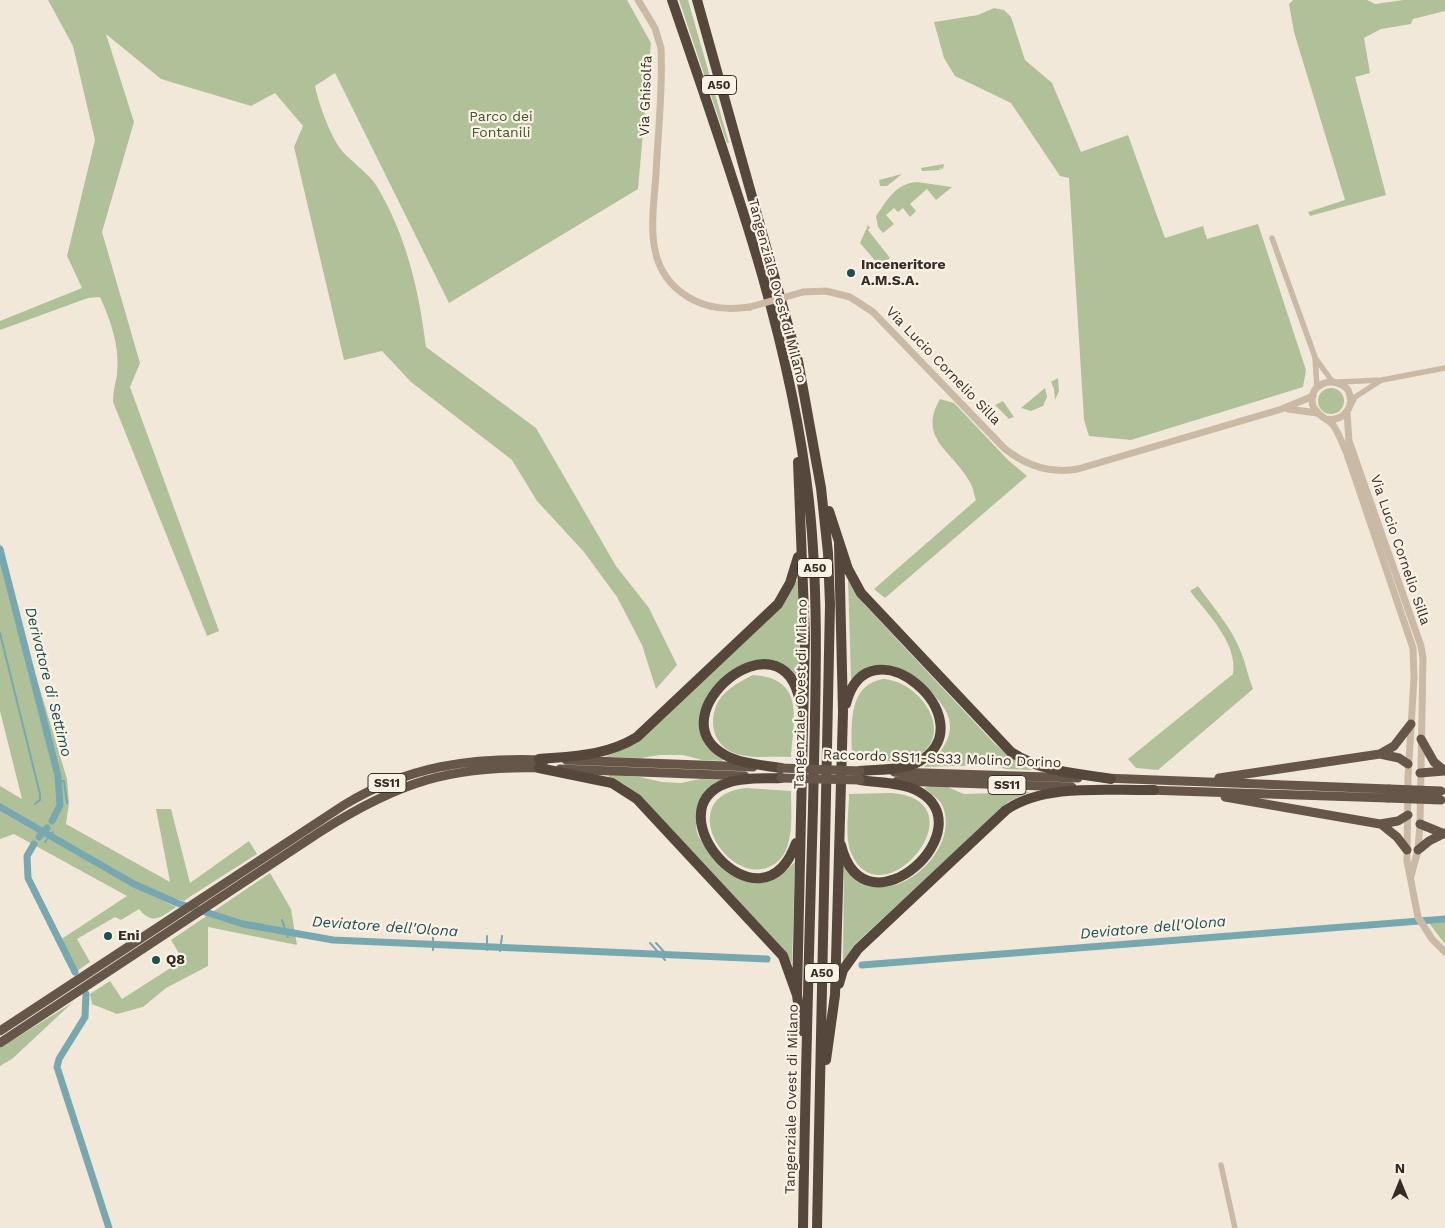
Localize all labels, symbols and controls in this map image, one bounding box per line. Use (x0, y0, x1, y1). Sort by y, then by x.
street label: Via Ghisolfa (636, 55, 656, 137)
road number: A50 (702, 76, 736, 94)
park label: Parco dei Fontanili (469, 109, 533, 142)
street label: Tangenziale Ovest di Milano (744, 197, 810, 385)
place label: Inceneritore A.M.S.A. (861, 257, 946, 290)
marker: Inceneritore A.M.S.A. (845, 267, 857, 279)
street label: Via Lucio Cornelio Silla (882, 303, 1004, 429)
street label: Via Lucio Cornelio Silla (1366, 473, 1434, 627)
road number: A50 (798, 558, 832, 578)
street label: Tangenziale Ovest di Milano (791, 599, 811, 789)
water label: Derivatore di Settimo (21, 605, 75, 759)
street label: Raccordo SS11-SS33 Molino Dorino (822, 746, 1062, 772)
road number: SS11 (368, 774, 406, 792)
road number: SS11 (988, 776, 1026, 794)
water label: Deviatore dell'Olona (311, 913, 459, 941)
water label: Deviatore dell'Olona (1079, 913, 1227, 943)
place label: Eni (118, 928, 140, 944)
marker: Eni (102, 930, 114, 942)
place label: Q8 (166, 952, 185, 968)
marker: Q8 (150, 954, 162, 966)
road number: A50 (804, 964, 840, 982)
street label: Tangenziale Ovest di Milano (782, 1004, 802, 1194)
north arrow (1375, 1158, 1425, 1208)
text: N (1395, 1160, 1405, 1176)

